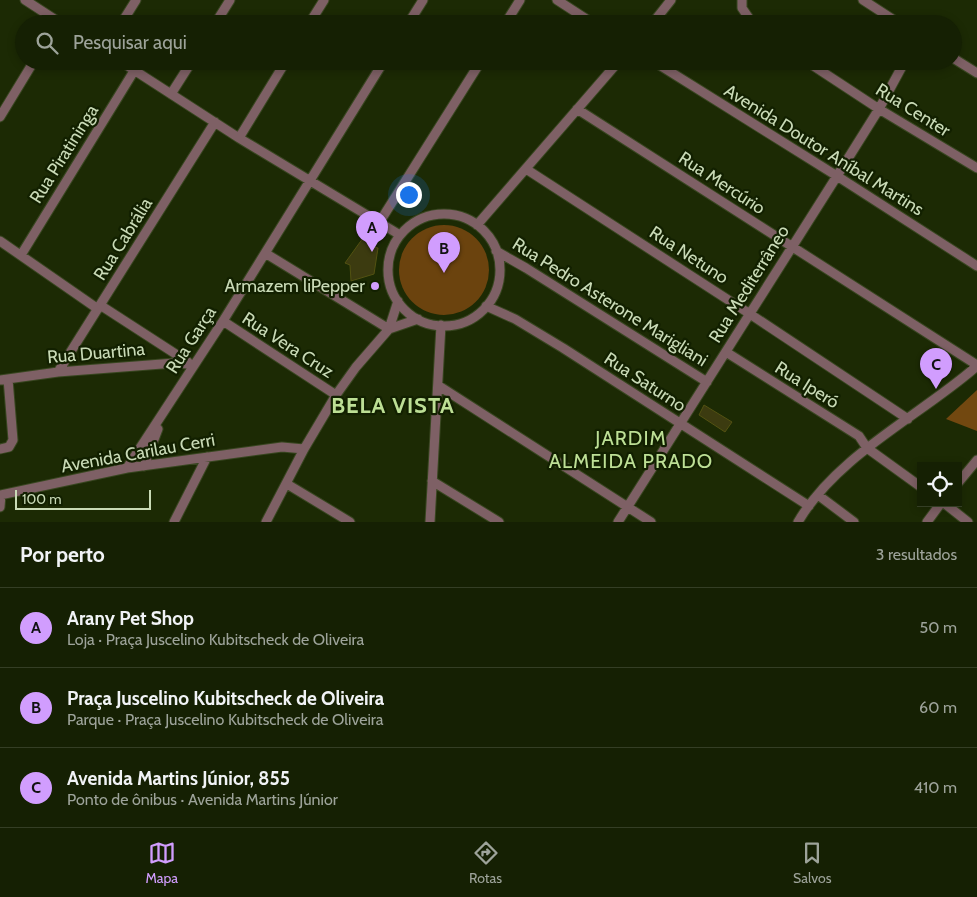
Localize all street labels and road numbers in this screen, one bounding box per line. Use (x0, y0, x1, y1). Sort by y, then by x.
street label: Avenida Doutor Aníbal Martins (720, 79, 928, 221)
street label: Rua Center (872, 79, 955, 142)
street label: Rua Piratininga (25, 100, 103, 207)
street label: Rua Mercúrio (675, 147, 770, 219)
street label: Rua Cabrália (89, 193, 157, 284)
street label: Rua Netuno (645, 221, 733, 289)
street label: Rua Mediterrâneo (704, 221, 794, 347)
street label: Rua Pedro Asterone Marigliani (508, 233, 712, 371)
street label: Rua Garça (161, 302, 221, 378)
street label: Rua Vera Cruz (238, 307, 338, 383)
street label: Rua Duartina (46, 338, 146, 368)
street label: Rua Saturno (600, 347, 690, 417)
street label: Rua Iperó (771, 357, 843, 413)
street label: Avenida Carilau Cerri (59, 429, 217, 477)

